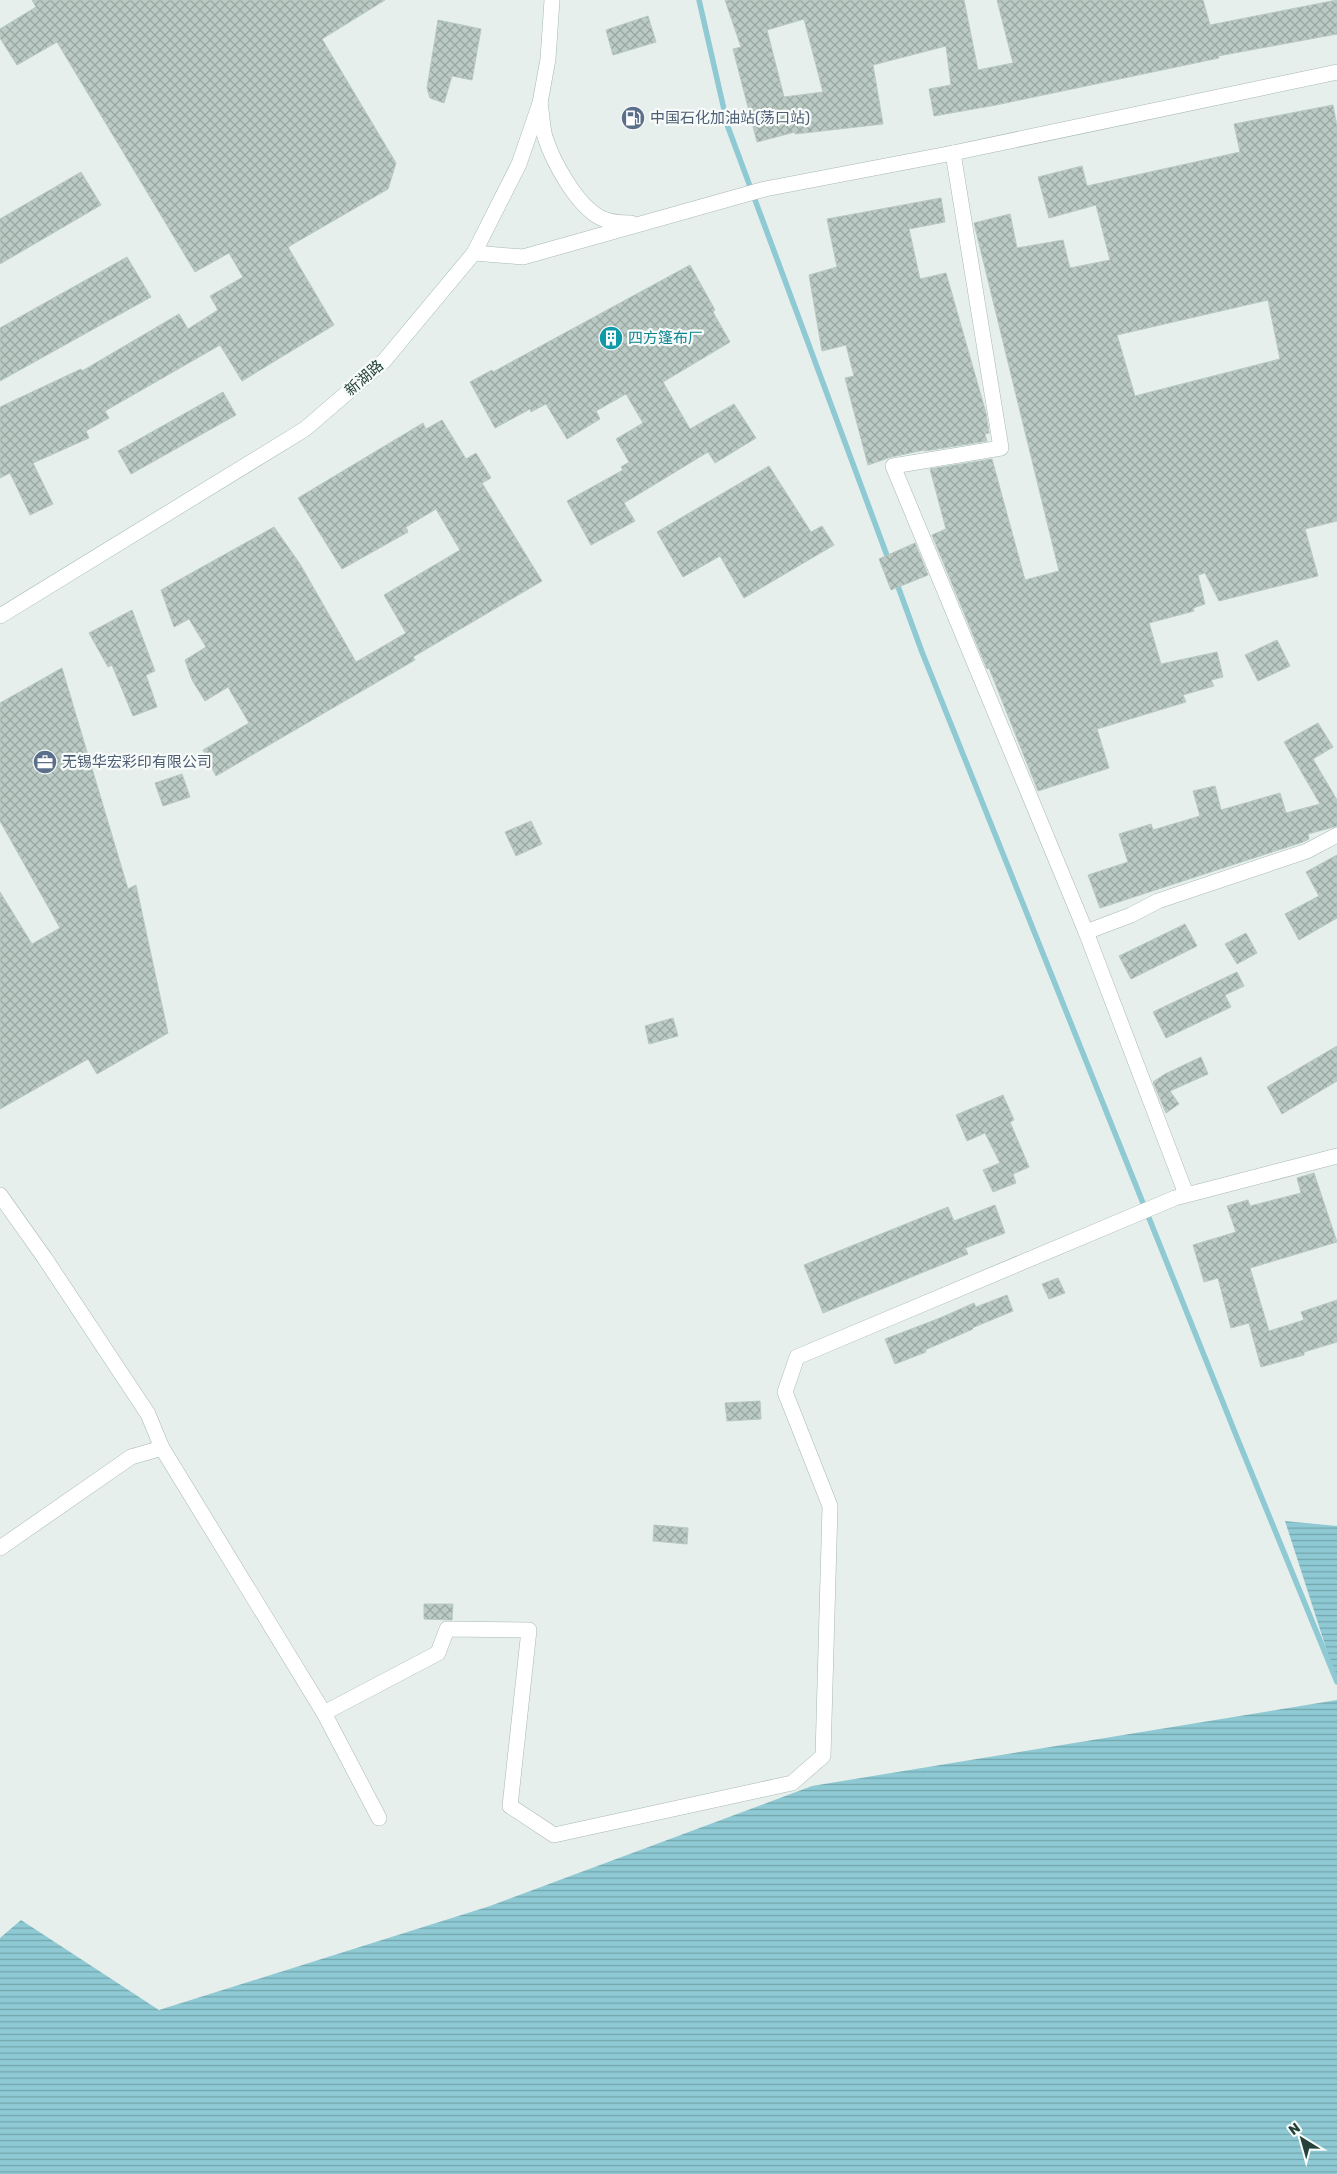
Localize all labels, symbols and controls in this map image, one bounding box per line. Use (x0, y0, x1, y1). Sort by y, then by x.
fuel station icon: 中国石化加油站(荡口站) (620, 105, 646, 131)
place label: 中国石化加油站(荡口站) (650, 109, 810, 127)
building icon: 四方篷布厂 (598, 325, 624, 351)
place label: 四方篷布厂 (628, 329, 703, 347)
street label: 新湖路 (341, 356, 387, 400)
office icon: 无锡华宏彩印有限公司 (32, 749, 58, 775)
place label: 无锡华宏彩印有限公司 (62, 753, 212, 771)
north arrow (1277, 2114, 1327, 2164)
text: N (1285, 2119, 1304, 2139)

